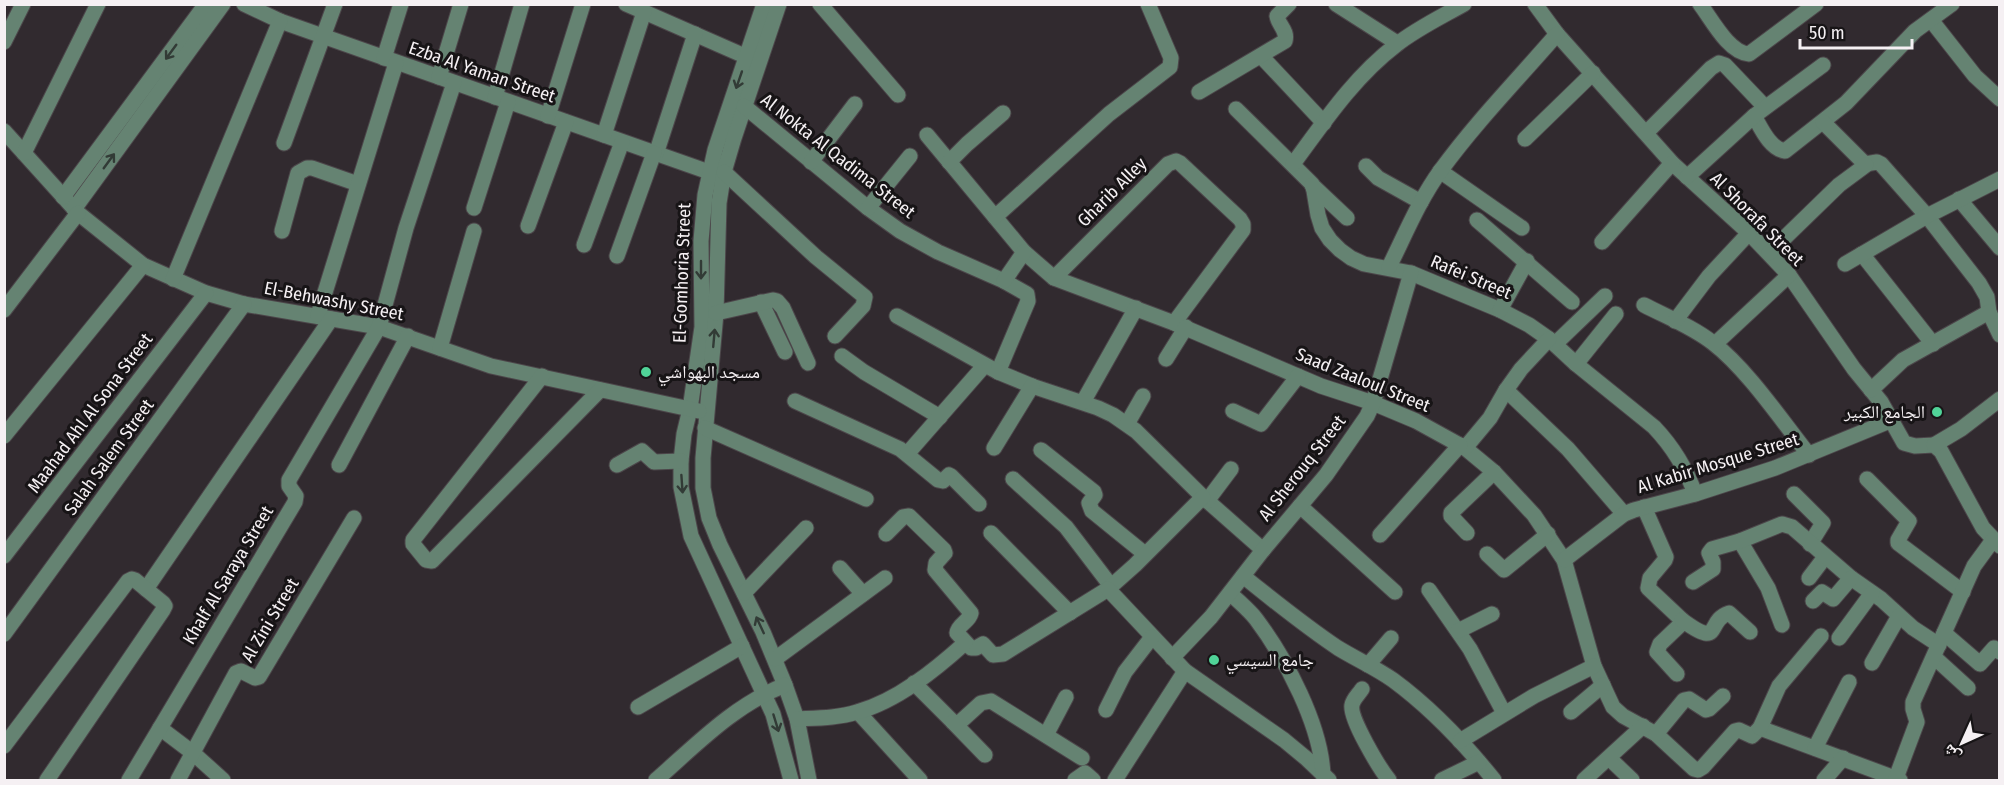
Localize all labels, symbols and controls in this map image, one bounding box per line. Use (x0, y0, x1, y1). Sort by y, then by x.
scale bar (1800, 12, 1912, 50)
text: 50 m (1809, 22, 1845, 44)
street label: Ezba Al Yaman Street (406, 37, 558, 107)
one-way arrow (165, 43, 177, 59)
one-way arrow (733, 70, 744, 89)
street label: Al Nokta Al Qadima Street (756, 89, 920, 223)
street label: Gharib Alley (1073, 153, 1151, 231)
one-way arrow (102, 154, 115, 170)
street label: Al Shorafa Street (1706, 168, 1808, 270)
street label: El-Gomhoria Street (669, 202, 695, 343)
street label: Rafei Street (1427, 250, 1515, 304)
one-way arrow (695, 259, 707, 279)
street label: El-Behwashy Street (262, 277, 406, 325)
street label: Maahad Ahl Al Sona Street (23, 329, 157, 497)
one-way arrow (709, 329, 720, 349)
street label: Saad Zaaloul Street (1293, 343, 1433, 417)
place label: مسجد البهواشي (658, 361, 760, 387)
marker: مسجد البهواشي (639, 365, 653, 379)
street label: Salah Salem Street (59, 395, 159, 519)
place label: الجامع الكبير (1843, 401, 1925, 424)
marker: الجامع الكبير (1930, 405, 1944, 419)
street label: Al Sherouq Street (1254, 410, 1350, 525)
street label: Al Kabir Mosque Street (1635, 428, 1802, 498)
one-way arrow (677, 473, 688, 493)
street label: Khalf Al Saraya Street (178, 502, 278, 648)
street label: Al Zini Street (236, 574, 304, 666)
one-way arrow (753, 617, 765, 635)
place label: جامع السيسي (1226, 649, 1314, 675)
marker: جامع السيسي (1207, 653, 1221, 667)
one-way arrow (771, 713, 782, 732)
north arrow (1932, 713, 1992, 773)
text: ش (1939, 741, 1964, 766)

